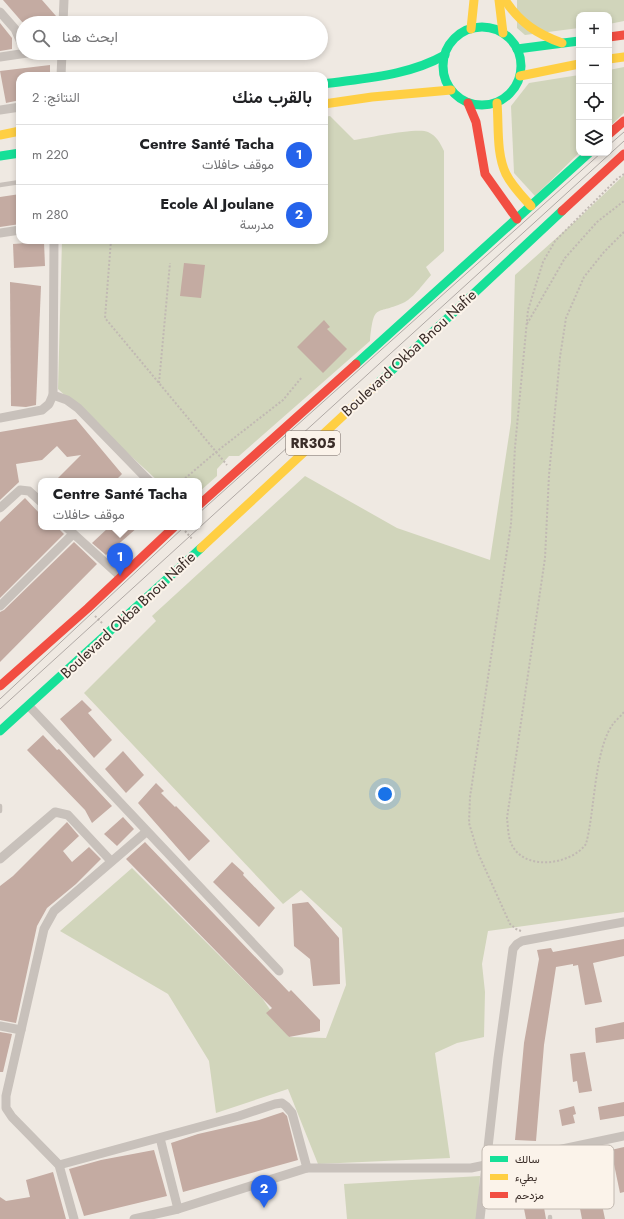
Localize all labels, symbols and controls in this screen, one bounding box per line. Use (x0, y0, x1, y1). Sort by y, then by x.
map controls (576, 12, 612, 156)
button: + (576, 12, 612, 48)
search box (16, 16, 328, 60)
text: ابحث هنا (62, 26, 118, 48)
icon: search (30, 27, 52, 49)
button: − (576, 48, 612, 84)
button: locate (576, 84, 612, 120)
text: بالقرب منك (232, 85, 312, 109)
text: النتائج: 2 (32, 88, 80, 107)
button: layers (576, 120, 612, 156)
text: Centre Santé Tacha (139, 133, 274, 155)
text: 220 m (32, 145, 69, 164)
text: 1 (296, 145, 302, 164)
text: موقف حافلات (202, 155, 274, 174)
text: Ecole Al Joulane (160, 193, 274, 215)
text: 280 m (32, 205, 68, 224)
text: 2 (295, 205, 303, 224)
text: مدرسة (240, 215, 274, 234)
street label: Boulevard Okba Bnou Nafie (337, 284, 482, 422)
road number: RR305 (286, 431, 340, 455)
popup (38, 478, 202, 530)
text: Centre Santé Tacha (53, 483, 187, 505)
text: موقف حافلات (53, 505, 125, 524)
pin: 1 (107, 543, 133, 576)
street label: Boulevard Okba Bnou Nafie (56, 546, 201, 684)
your location (375, 784, 395, 804)
legend (482, 1145, 614, 1209)
text: سالك (515, 1151, 540, 1167)
text: بطيء (515, 1169, 537, 1187)
pin: 2 (251, 1175, 277, 1208)
text: مزدحم (515, 1187, 544, 1203)

